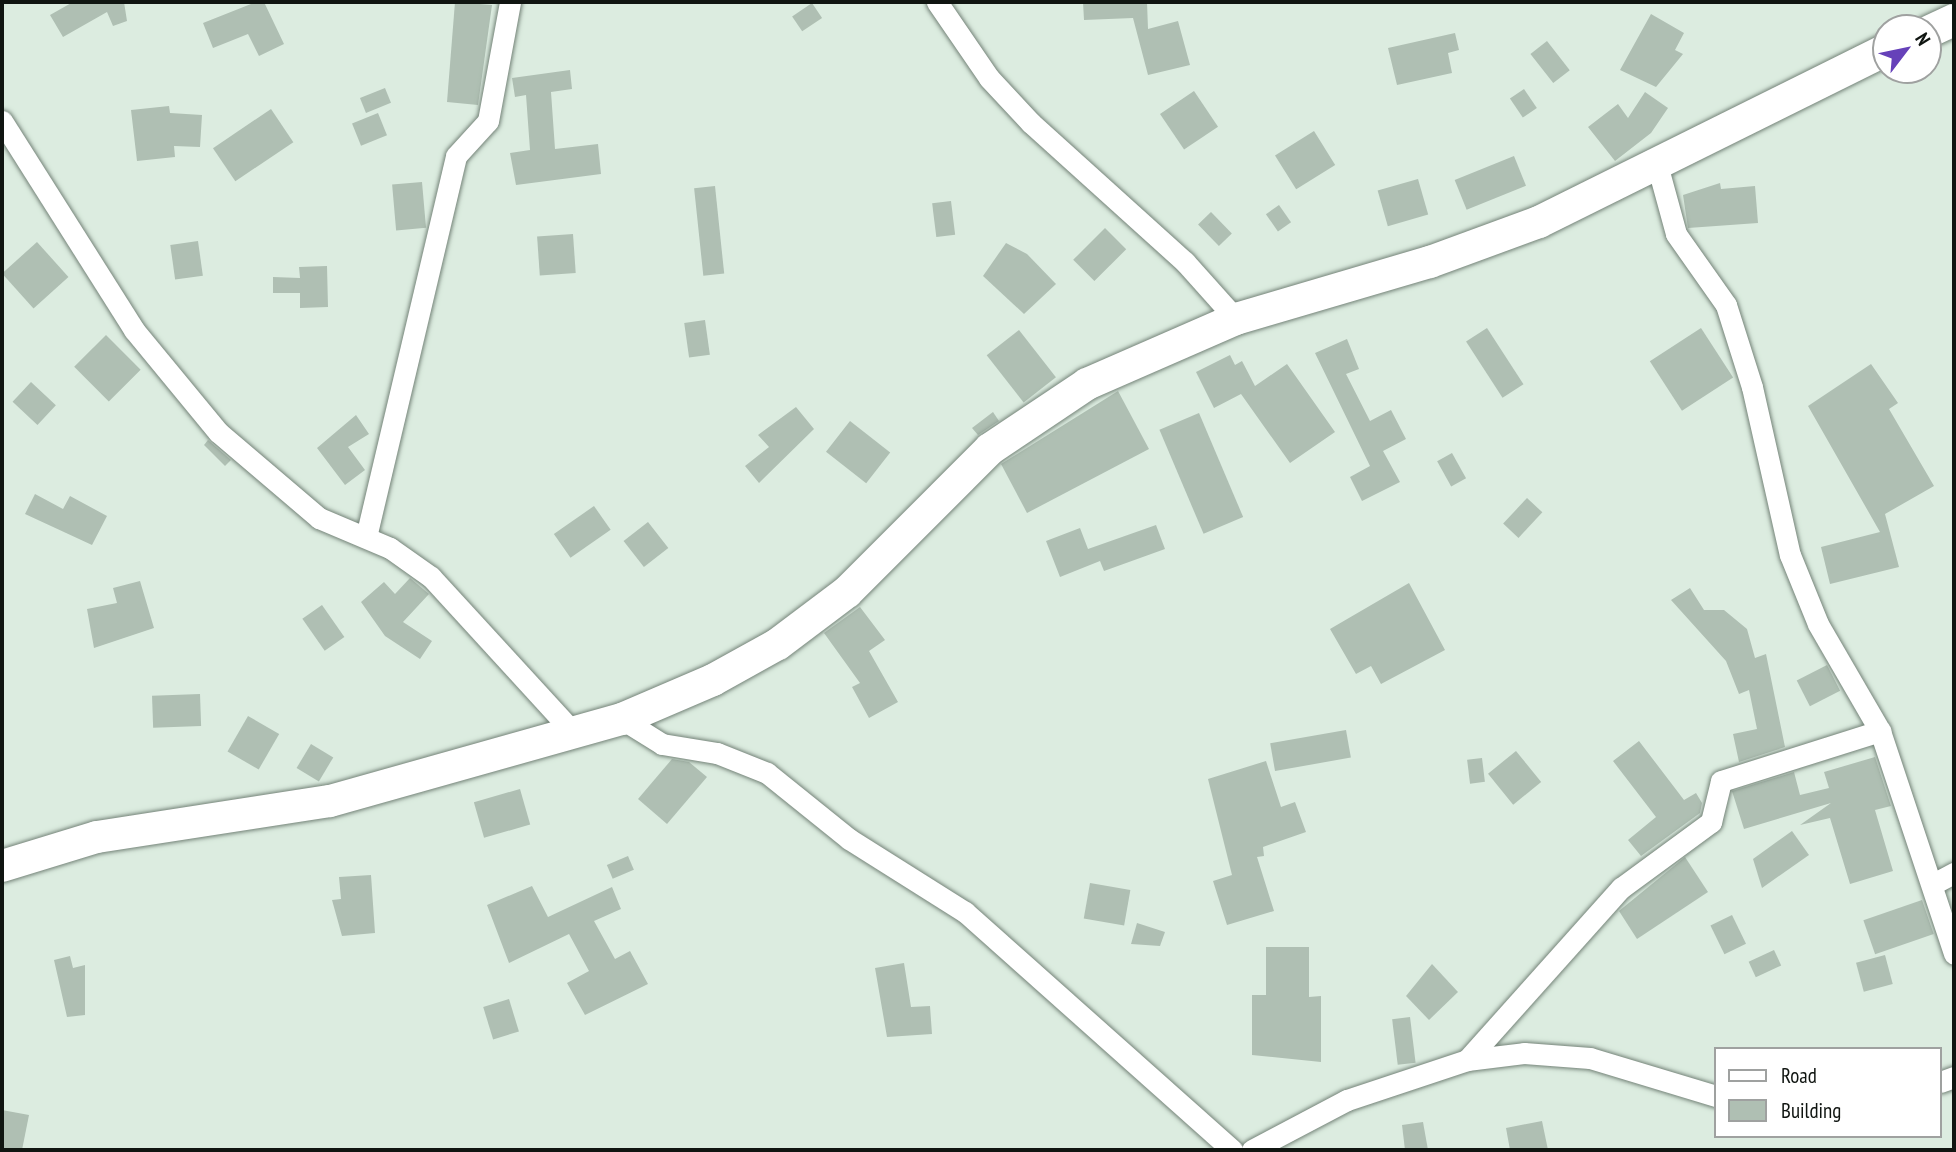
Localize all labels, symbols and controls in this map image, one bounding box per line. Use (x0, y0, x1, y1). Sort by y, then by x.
north arrow (1872, 14, 1942, 84)
text: N (1910, 28, 1936, 50)
legend (1714, 1047, 1942, 1138)
text: Road (1781, 1062, 1817, 1089)
text: Building (1781, 1097, 1841, 1124)

